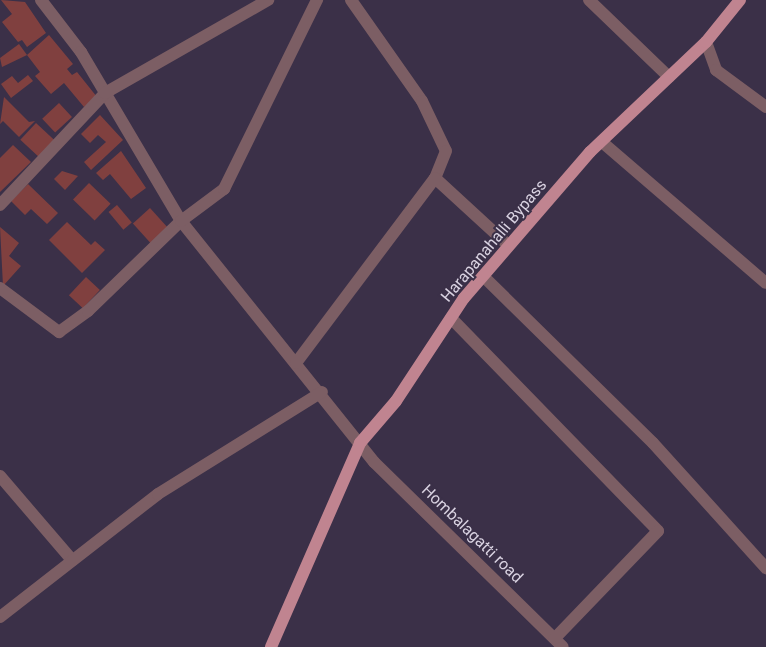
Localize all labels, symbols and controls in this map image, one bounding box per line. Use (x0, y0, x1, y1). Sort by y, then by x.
street label: Harapanahalli Bypass (437, 176, 551, 306)
street label: Hombalagatti road (418, 481, 526, 587)

